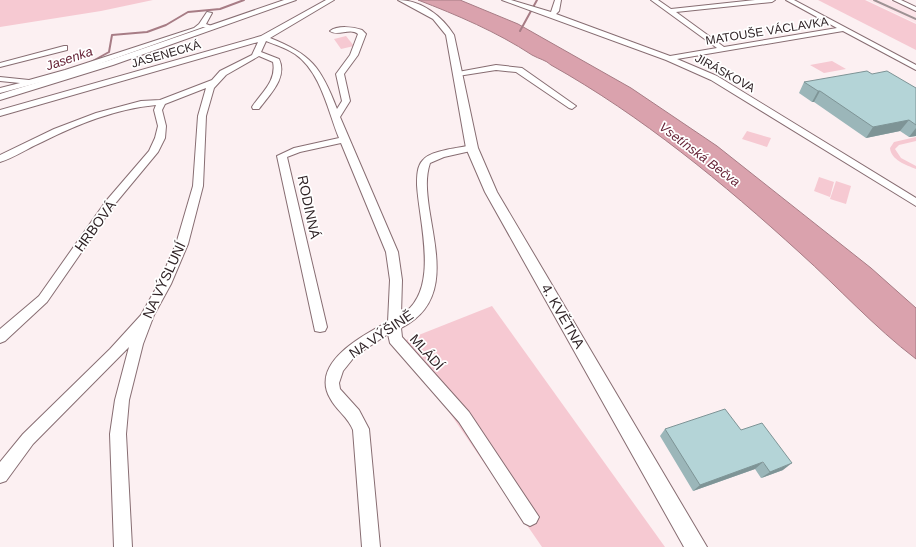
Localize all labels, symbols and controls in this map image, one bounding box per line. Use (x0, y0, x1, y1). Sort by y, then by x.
street label: MATOUŠE VÁCLAVKA (704, 13, 829, 48)
street label: JASENECKÁ (129, 36, 202, 71)
water label: Jasenka (43, 43, 94, 74)
street label: JIRÁSKOVA (693, 50, 758, 95)
water label: Vsetínská Bečva (657, 119, 743, 190)
street label: RODINNÁ (294, 174, 324, 241)
street label: HRBOVÁ (71, 197, 119, 255)
street label: NA VÝSLUNÍ (139, 239, 189, 321)
street label: 4. KVĚTNA (538, 281, 588, 352)
street label: NA VÝŠINĚ (346, 307, 416, 361)
street label: MLÁDÍ (407, 331, 447, 373)

